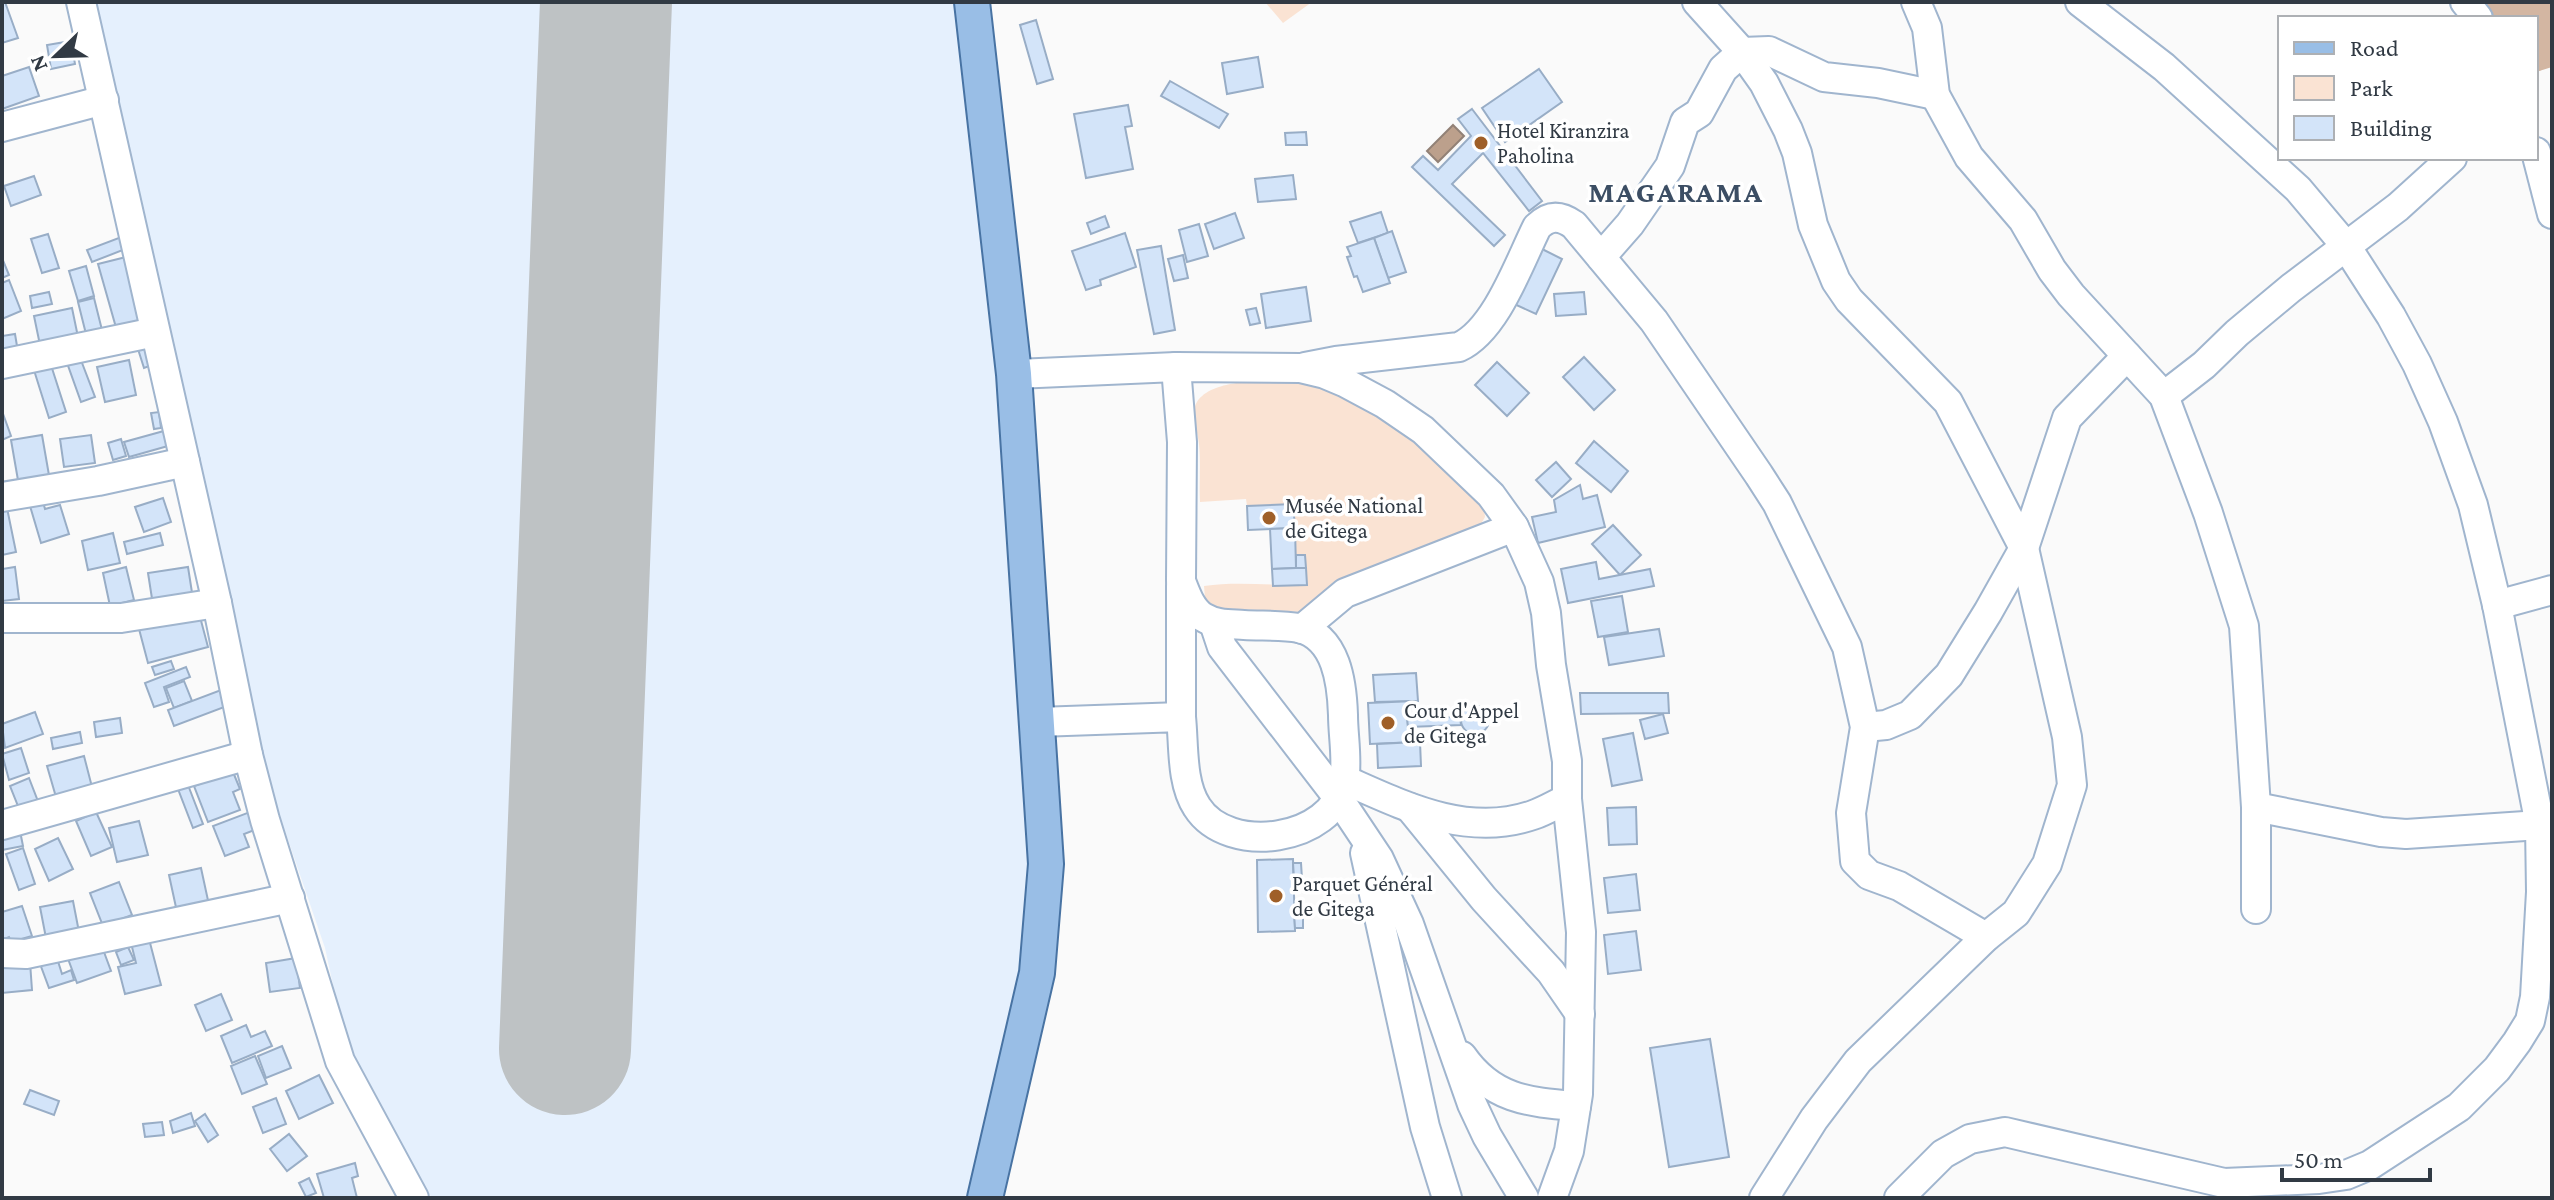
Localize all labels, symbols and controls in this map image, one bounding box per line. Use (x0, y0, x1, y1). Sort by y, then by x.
north arrow (16, 16, 96, 96)
legend (2278, 16, 2538, 160)
text: Road (2350, 34, 2399, 61)
text: N (24, 52, 52, 75)
text: Park (2350, 74, 2393, 101)
text: Building (2350, 114, 2432, 141)
place label: Hotel Kiranzira Paholina (1497, 118, 1630, 168)
marker: Hotel Kiranzira Paholina (1472, 134, 1490, 152)
district label: MAGARAMA (1588, 175, 1764, 208)
place label: Musée National de Gitega (1285, 493, 1423, 543)
marker: Musée National de Gitega (1260, 509, 1278, 527)
place label: Cour d'Appel de Gitega (1404, 698, 1519, 748)
marker: Cour d'Appel de Gitega (1379, 714, 1397, 732)
place label: Parquet Général de Gitega (1292, 871, 1433, 921)
marker: Parquet Général de Gitega (1267, 887, 1285, 905)
scale bar (2282, 1132, 2430, 1182)
text: 50 m (2294, 1146, 2343, 1173)

